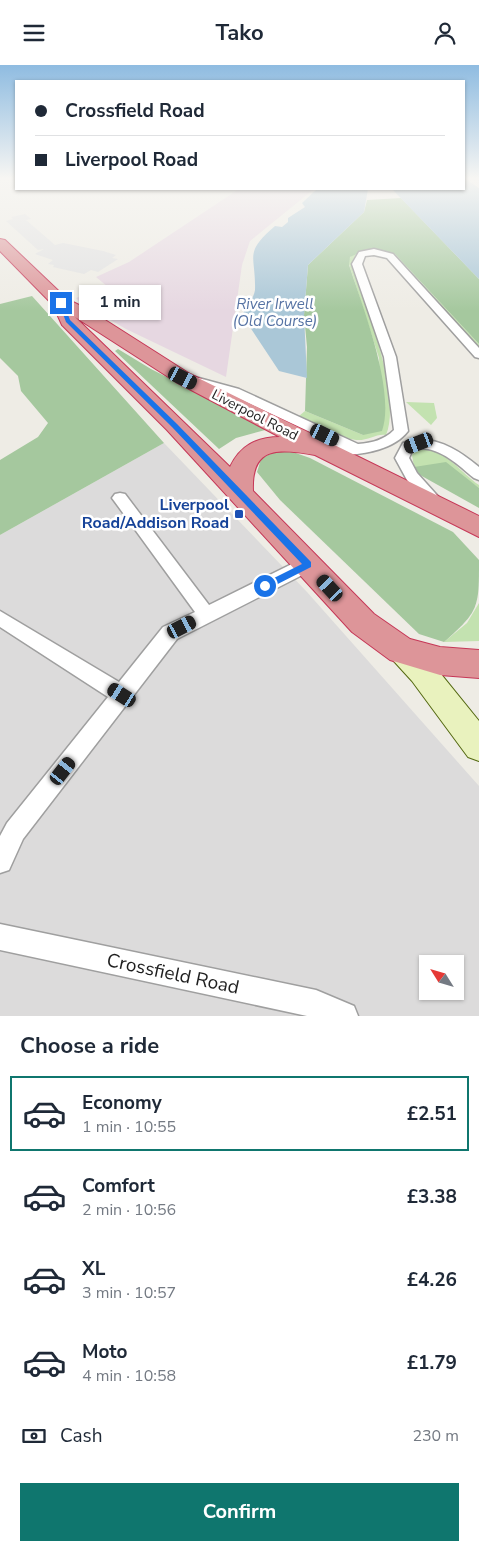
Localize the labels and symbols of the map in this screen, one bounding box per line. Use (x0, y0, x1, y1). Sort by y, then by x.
callout: 1 min (78, 285, 161, 321)
route end (50, 292, 72, 314)
water label: River Irwell (Old Course) (233, 294, 317, 331)
car (166, 365, 199, 391)
street label: Liverpool Road (209, 385, 301, 445)
car (308, 422, 341, 448)
car (402, 431, 435, 455)
place label: Liverpool Road/Addison Road (82, 494, 229, 534)
marker: Liverpool Road/Addison Road (233, 508, 245, 520)
car (314, 572, 345, 604)
route start (254, 575, 276, 597)
car (165, 614, 198, 640)
car (105, 681, 138, 709)
car (47, 755, 78, 787)
street label: Crossfield Road (104, 947, 242, 1001)
north arrow (419, 955, 464, 1000)

